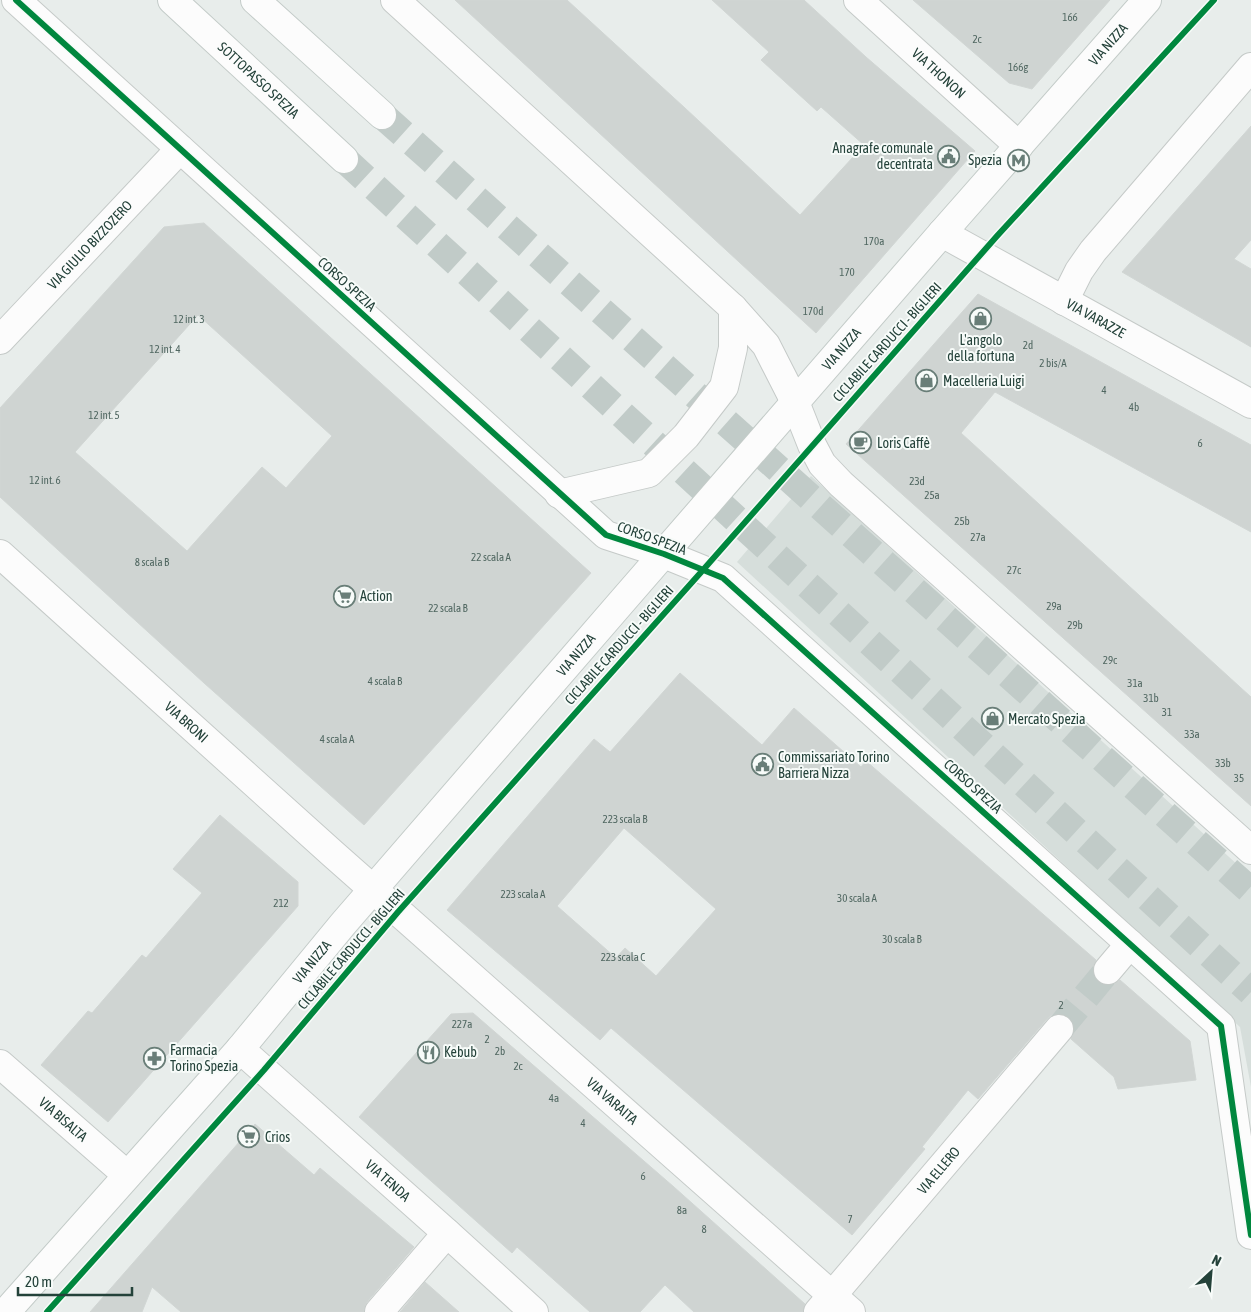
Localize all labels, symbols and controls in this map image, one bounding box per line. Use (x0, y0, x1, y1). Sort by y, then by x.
house number: 166 (1062, 11, 1078, 23)
street label: VIA NIZZA (1085, 20, 1131, 68)
house number: 2c (972, 33, 983, 45)
street label: SOTTOPASSO SPEZIA (215, 39, 303, 122)
street label: VIA THONON (909, 45, 969, 101)
house number: 166g (1008, 61, 1028, 73)
place label: Anagrafe comunale decentrata (832, 140, 933, 172)
public building icon: Anagrafe comunale decentrata (937, 144, 961, 168)
metro station icon: Spezia (1006, 148, 1030, 172)
place label: Spezia (968, 152, 1002, 168)
street label: VIA GIULIO BIZZOZERO (44, 197, 135, 292)
house number: 170a (864, 235, 884, 247)
street label: CORSO SPEZIA (315, 254, 379, 314)
house number: 170 (839, 266, 855, 278)
street label: CICLABILE CARDUCCI - BIGLIERI (829, 279, 945, 405)
street label: VIA VARAZZE (1064, 295, 1128, 341)
house number: 170d (803, 305, 823, 317)
shop icon: L'angolo della fortuna (969, 306, 993, 330)
house number: 12 int. 3 (173, 313, 205, 325)
street label: VIA NIZZA (819, 324, 864, 373)
place label: L'angolo della fortuna (947, 332, 1015, 364)
house number: 2d (1023, 339, 1033, 351)
house number: 12 int. 4 (149, 343, 181, 355)
house number: 2 bis/A (1039, 357, 1067, 369)
shop icon: Macelleria Luigi (915, 369, 939, 393)
place label: Macelleria Luigi (943, 373, 1024, 389)
house number: 4 (1101, 384, 1107, 396)
house number: 4b (1129, 401, 1139, 413)
house number: 12 int. 5 (88, 409, 120, 421)
cafe icon: Loris Caffè (849, 431, 873, 455)
place label: Loris Caffè (877, 435, 930, 451)
house number: 6 (1197, 437, 1203, 449)
house number: 12 int. 6 (29, 474, 61, 486)
house number: 23d (909, 475, 925, 487)
house number: 25a (924, 489, 940, 501)
house number: 25b (954, 515, 970, 527)
street label: CORSO SPEZIA (615, 518, 689, 558)
house number: 27a (970, 531, 986, 543)
house number: 22 scala A (471, 551, 512, 563)
house number: 8 scala B (135, 556, 170, 568)
house number: 27c (1007, 564, 1022, 576)
street label: CICLABILE CARDUCCI - BIGLIERI (561, 582, 677, 708)
supermarket icon: Action (332, 584, 356, 608)
place label: Action (360, 588, 393, 604)
house number: 29a (1046, 600, 1062, 612)
house number: 22 scala B (428, 602, 469, 614)
house number: 29b (1067, 619, 1083, 631)
street label: VIA NIZZA (553, 630, 599, 679)
house number: 29c (1103, 654, 1118, 666)
house number: 4 scala B (368, 675, 403, 687)
house number: 31a (1127, 677, 1143, 689)
house number: 31b (1143, 692, 1159, 704)
street label: VIA BRONI (162, 698, 211, 746)
house number: 31 (1162, 706, 1172, 718)
shop icon: Mercato Spezia (980, 707, 1004, 731)
place label: Mercato Spezia (1008, 711, 1086, 727)
house number: 33a (1184, 728, 1200, 740)
house number: 4 scala A (320, 733, 355, 745)
place label: Commissariato Torino Barriera Nizza (778, 749, 890, 781)
public building icon: Commissariato Torino Barriera Nizza (750, 753, 774, 777)
street label: CORSO SPEZIA (941, 756, 1005, 816)
house number: 33b (1215, 757, 1231, 769)
house number: 35 (1234, 772, 1244, 784)
house number: 223 scala B (603, 813, 648, 825)
street label: CICLABILE CARDUCCI - BIGLIERI (294, 885, 408, 1013)
house number: 223 scala A (500, 888, 546, 900)
house number: 30 scala A (837, 892, 878, 904)
house number: 212 (273, 897, 289, 909)
house number: 30 scala B (882, 933, 923, 945)
street label: VIA NIZZA (290, 937, 334, 986)
house number: 223 scala C (601, 951, 645, 963)
house number: 2 (1058, 999, 1064, 1011)
house number: 227a (452, 1018, 472, 1030)
house number: 2 (484, 1033, 490, 1045)
restaurant icon: Kebub (416, 1040, 440, 1064)
place label: Farmacia Torino Spezia (170, 1042, 238, 1074)
place label: Kebub (444, 1044, 477, 1060)
house number: 2b (495, 1045, 505, 1057)
pharmacy icon: Farmacia Torino Spezia (142, 1046, 166, 1070)
house number: 2c (513, 1060, 524, 1072)
street label: VIA VARAITA (584, 1074, 641, 1128)
house number: 4a (549, 1092, 559, 1104)
street label: VIA BISALTA (36, 1094, 91, 1145)
house number: 4 (580, 1117, 586, 1129)
supermarket icon: Crios (237, 1125, 261, 1149)
place label: Crios (265, 1129, 290, 1145)
street label: VIA ELLERO (914, 1143, 963, 1197)
street label: VIA TENDA (362, 1157, 414, 1205)
house number: 6 (640, 1170, 646, 1182)
house number: 8a (677, 1204, 687, 1216)
house number: 7 (847, 1213, 853, 1225)
house number: 8 (701, 1223, 707, 1235)
north arrow (1186, 1247, 1236, 1297)
text: N (1209, 1251, 1224, 1269)
scale bar (18, 1264, 131, 1296)
text: 20 m (25, 1273, 52, 1290)

